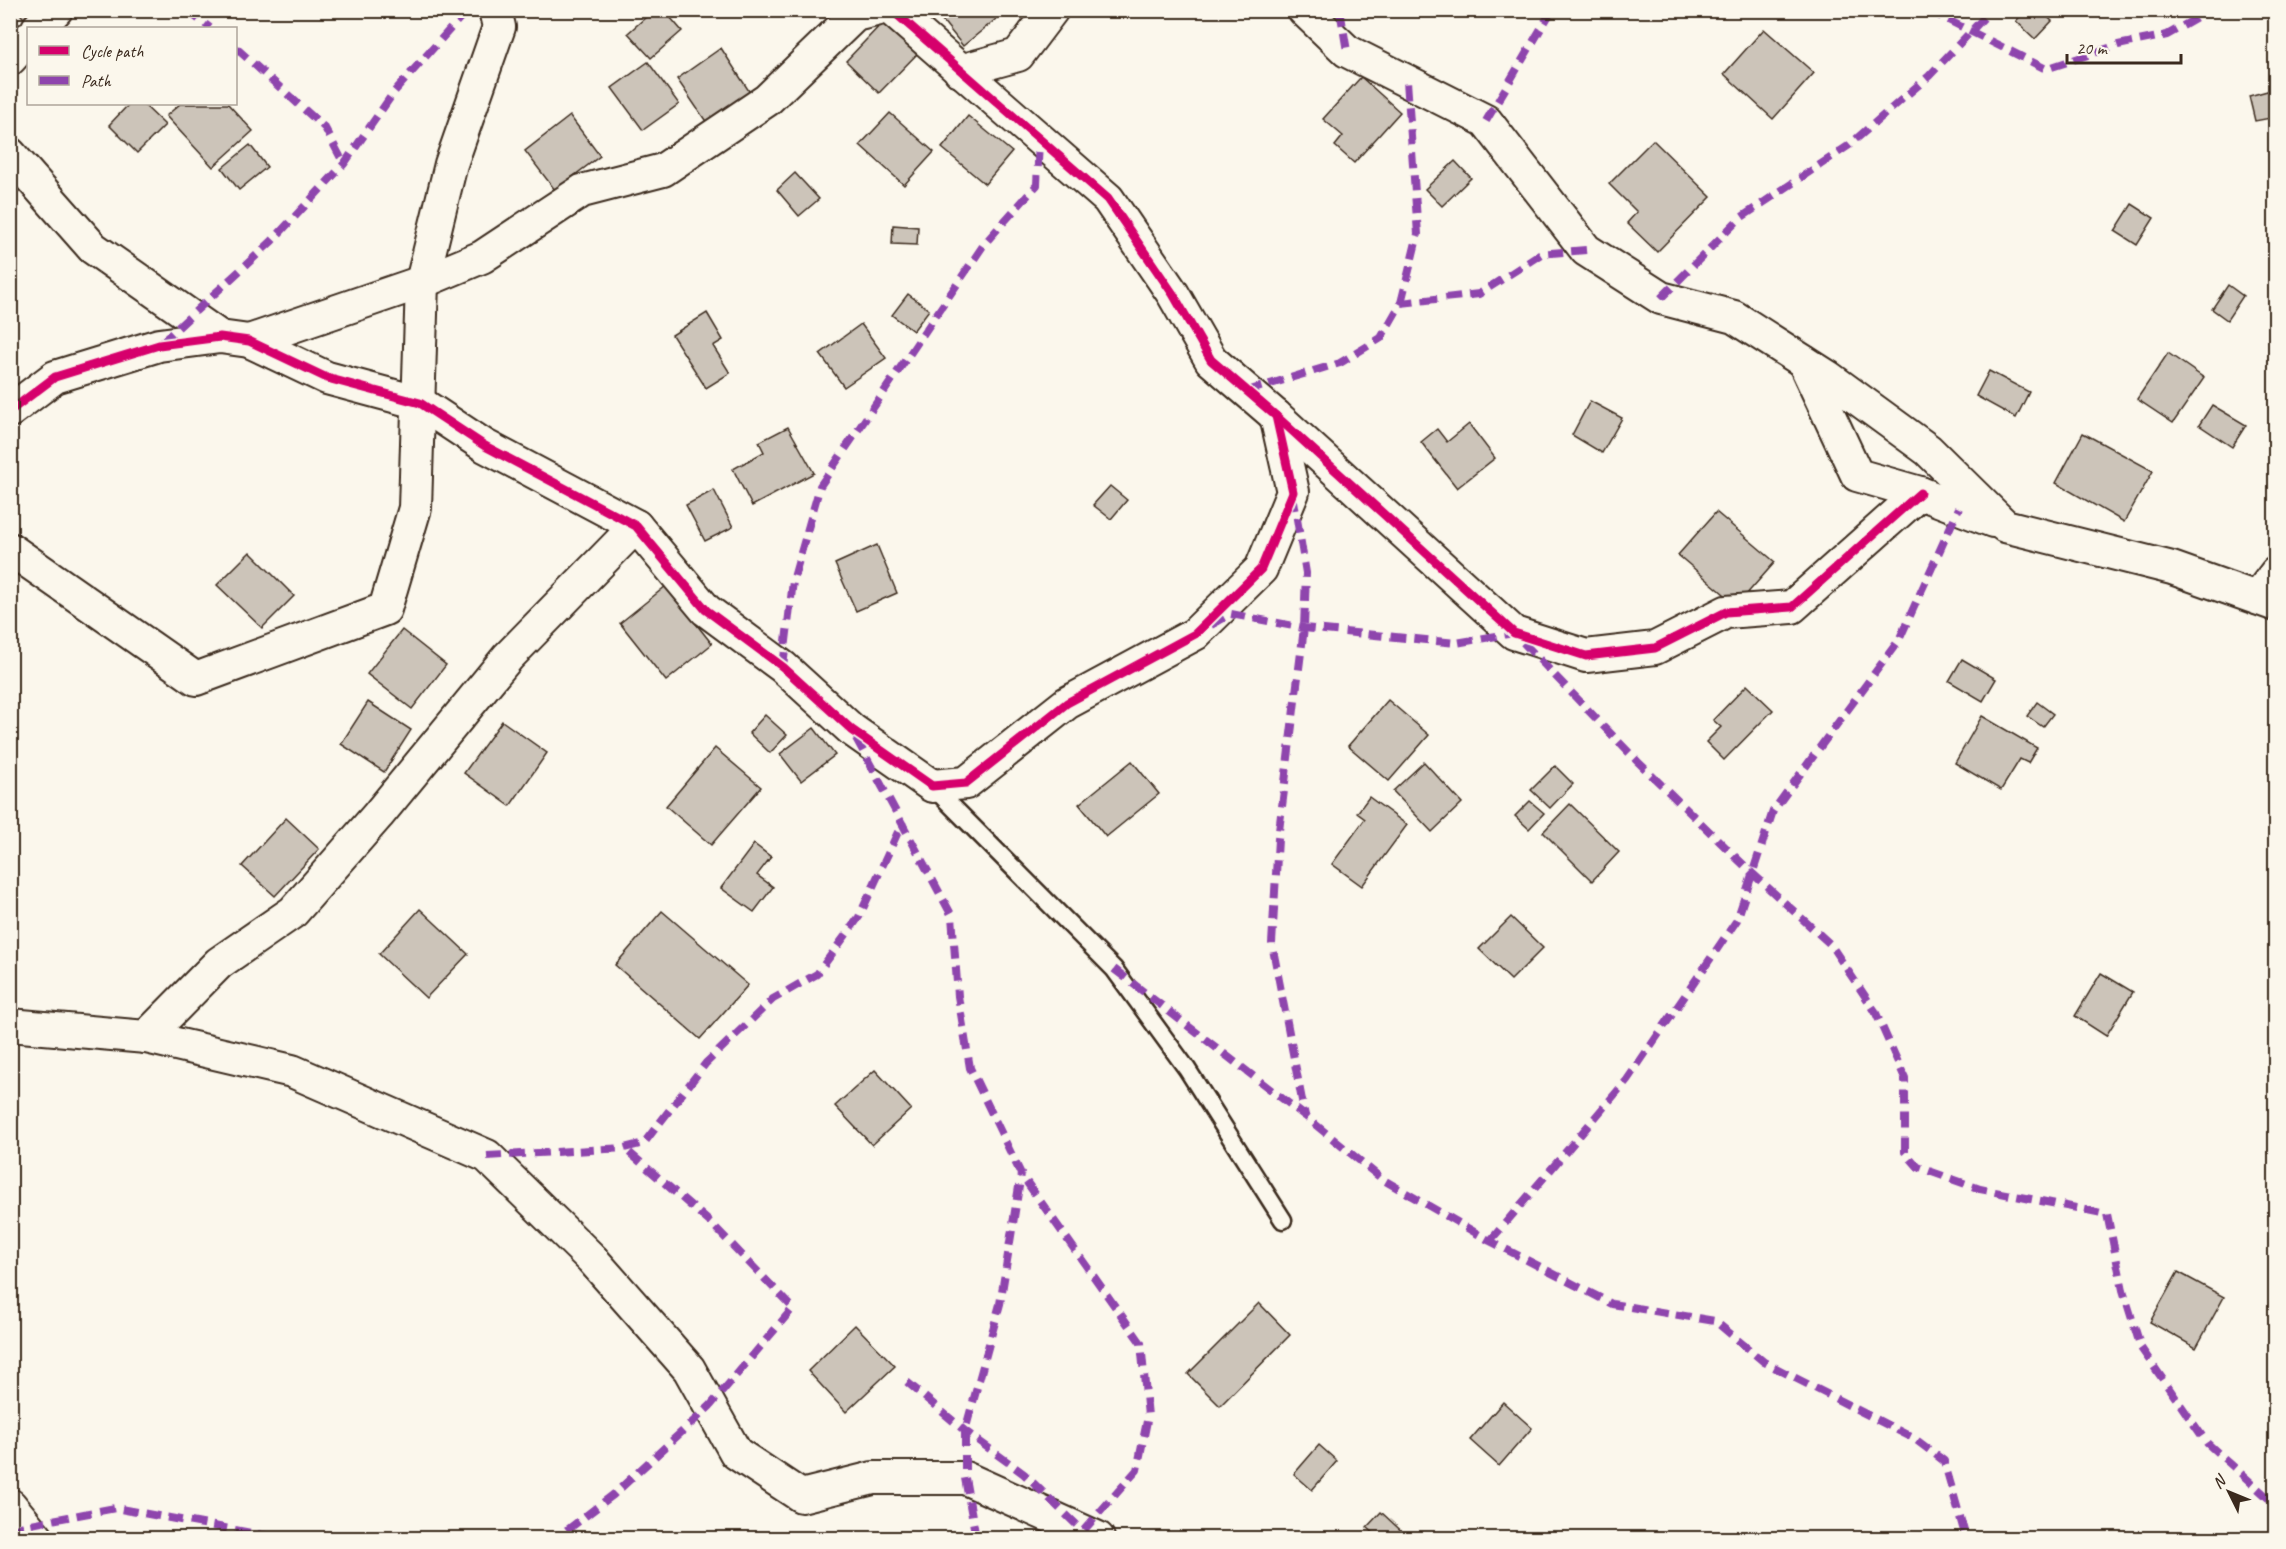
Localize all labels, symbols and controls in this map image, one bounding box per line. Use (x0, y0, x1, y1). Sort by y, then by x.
legend (27, 27, 237, 105)
scale bar (2067, 27, 2181, 65)
text: 20 m (2076, 37, 2109, 59)
text: Cycle path (81, 40, 144, 62)
text: Path (81, 70, 111, 92)
north arrow (2199, 1462, 2259, 1522)
text: N (2208, 1470, 2232, 1493)

